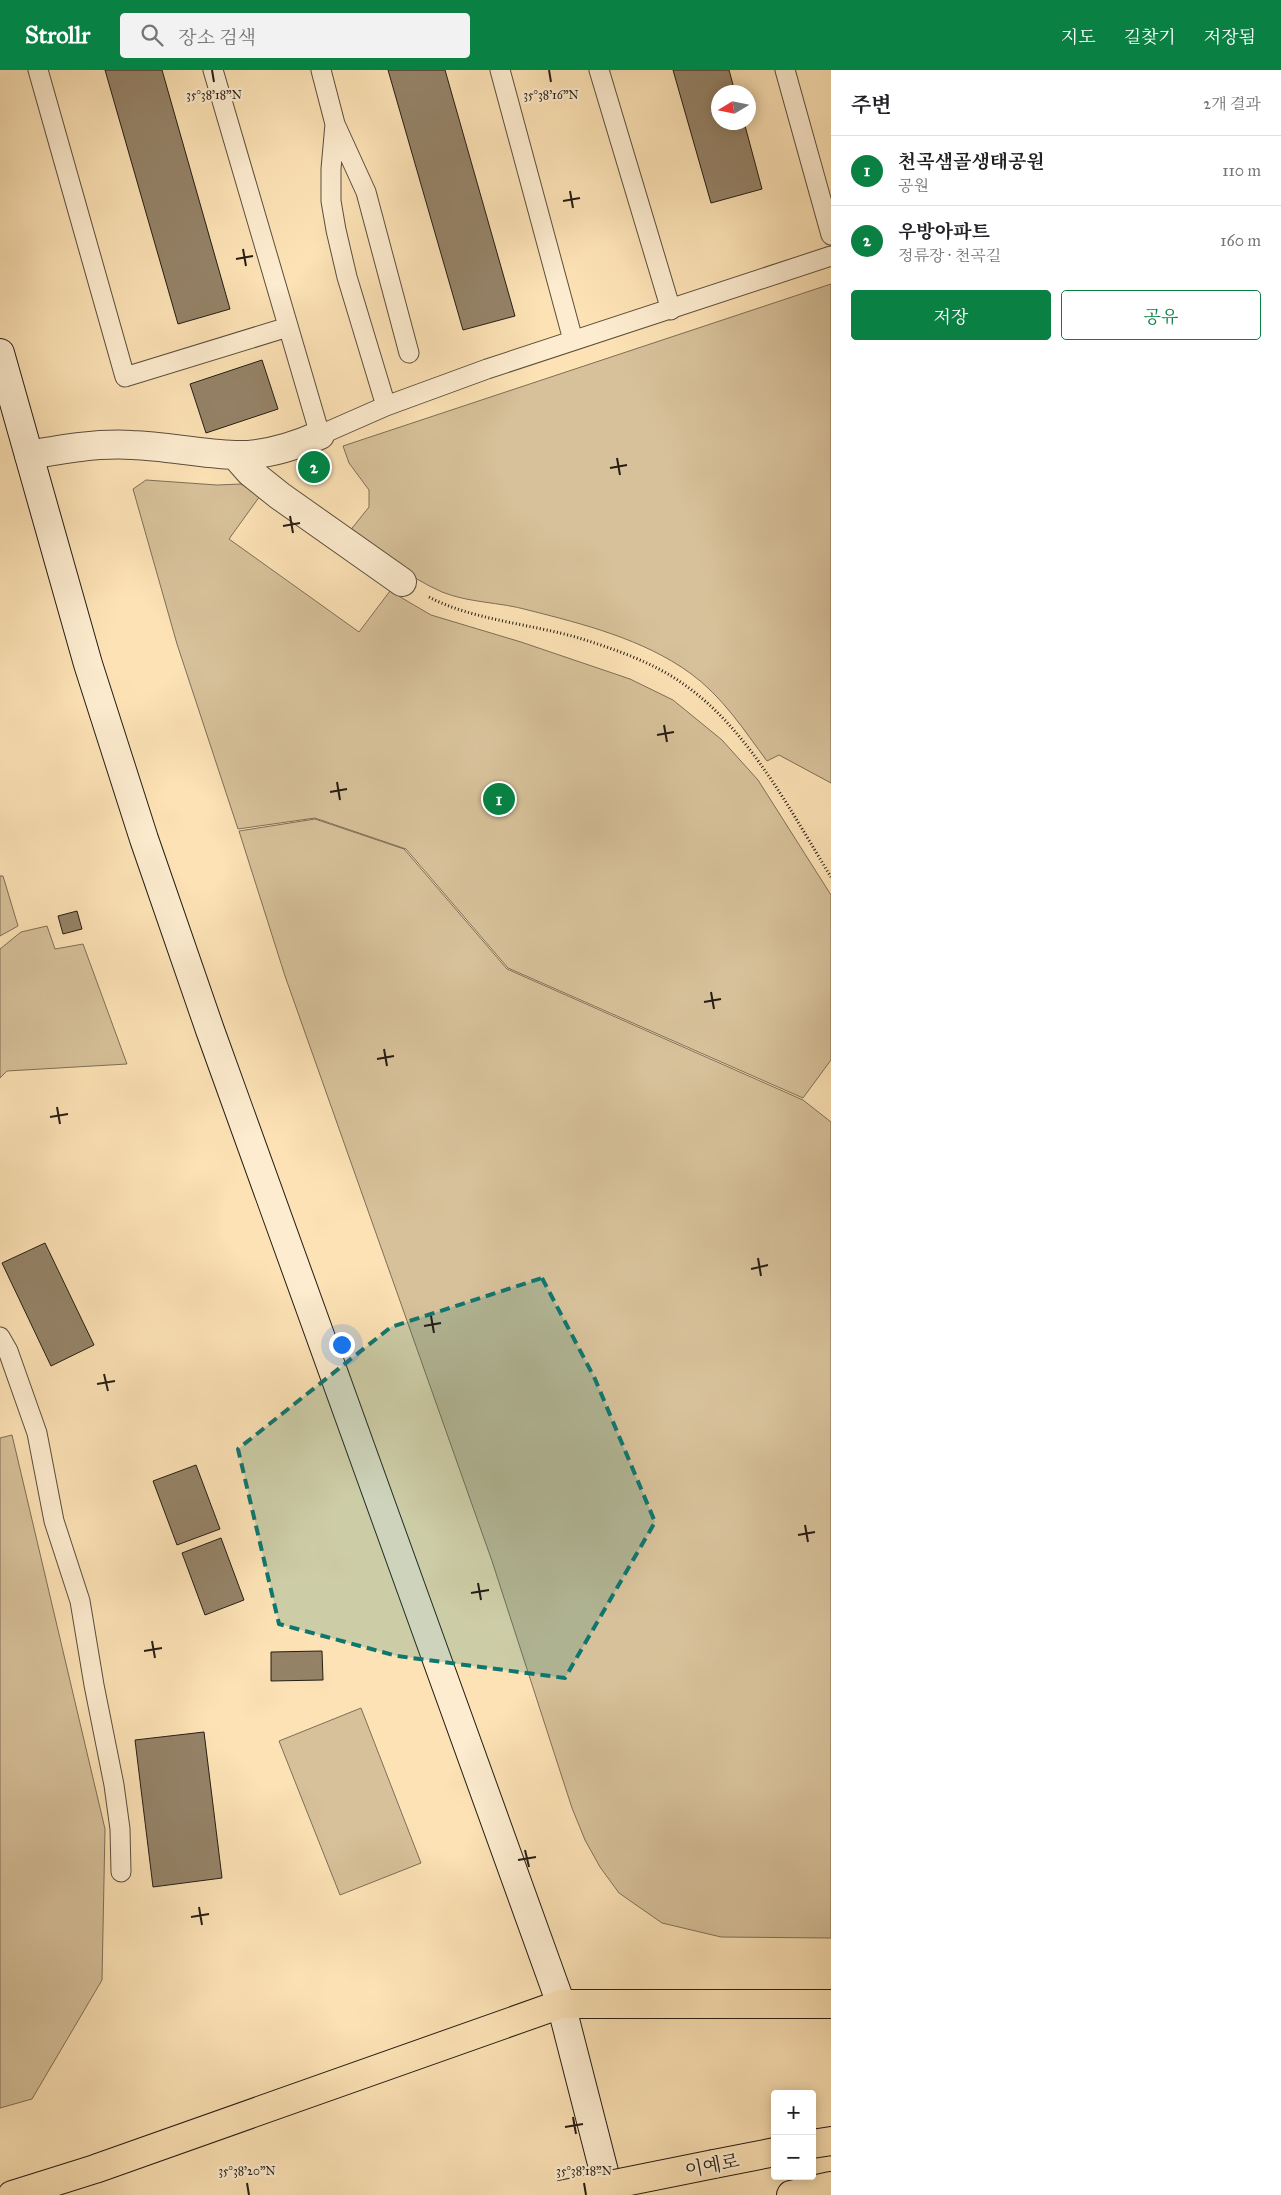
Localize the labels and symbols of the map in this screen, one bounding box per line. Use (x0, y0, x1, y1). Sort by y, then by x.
north arrow (711, 85, 756, 130)
text: 35°38'18"N (186, 88, 242, 102)
text: 35°38'16"N (523, 88, 579, 102)
pin: 2 (298, 448, 330, 486)
pin: 1 (483, 780, 515, 818)
your location (329, 1332, 355, 1358)
street label: 이예로 (683, 2149, 741, 2182)
text: 35°38'20"N (218, 2164, 276, 2178)
text: 35°38'18"N (556, 2164, 612, 2178)

